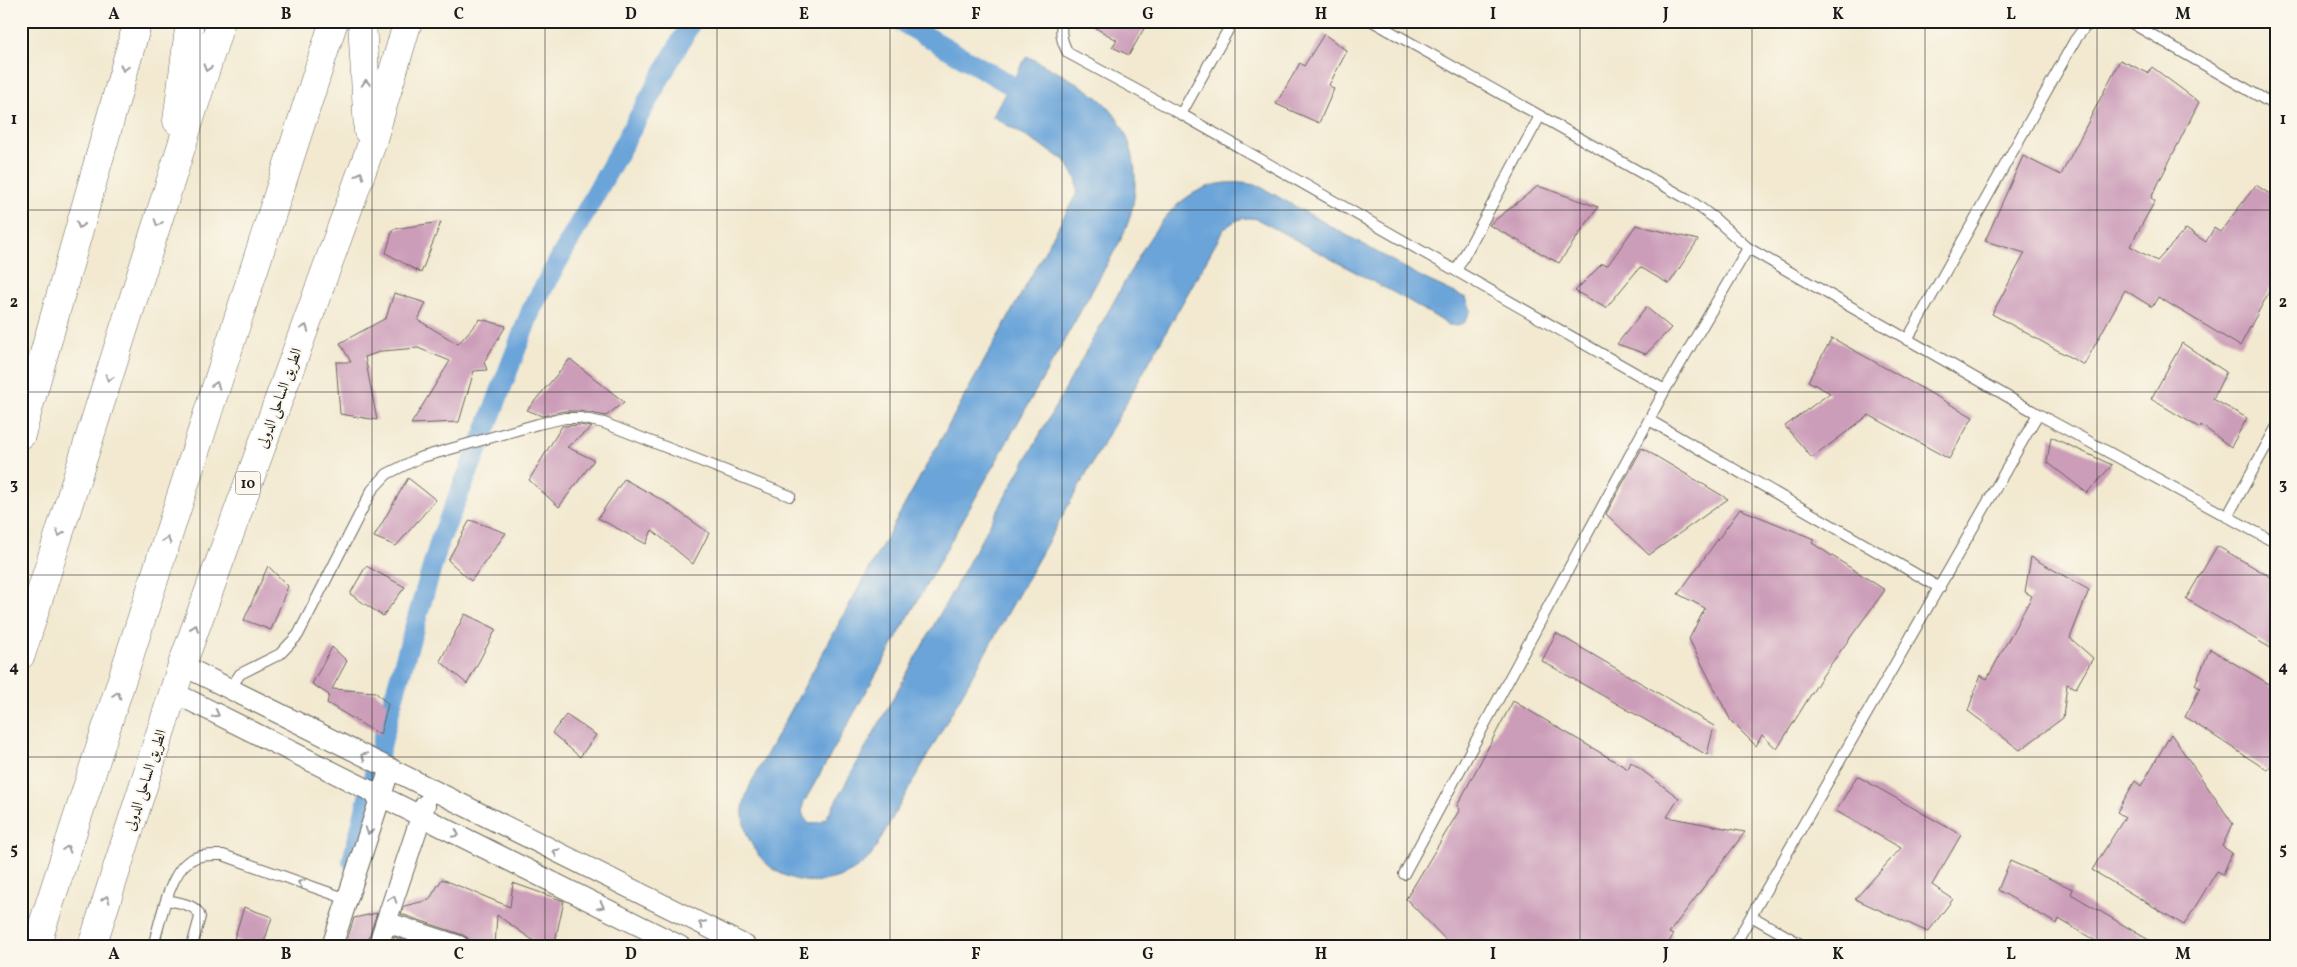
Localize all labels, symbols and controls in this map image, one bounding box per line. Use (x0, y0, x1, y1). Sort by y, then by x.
text: A (108, 4, 120, 26)
text: B (281, 4, 292, 26)
text: C (454, 4, 464, 26)
text: D (625, 4, 637, 26)
text: E (799, 4, 809, 26)
text: F (971, 4, 981, 26)
text: G (1142, 4, 1154, 26)
text: H (1315, 4, 1327, 26)
text: I (1490, 4, 1496, 26)
text: J (1662, 4, 1669, 26)
text: K (1832, 4, 1844, 26)
text: L (2006, 4, 2016, 26)
text: M (2175, 4, 2191, 26)
one-way arrow (203, 63, 213, 71)
one-way arrow (120, 64, 130, 72)
one-way arrow (360, 79, 371, 87)
text: 1 (11, 109, 17, 131)
text: 1 (2280, 109, 2286, 131)
one-way arrow (354, 171, 364, 180)
one-way arrow (154, 218, 164, 227)
one-way arrow (76, 220, 86, 228)
text: 2 (10, 292, 18, 314)
text: 2 (2279, 292, 2287, 314)
one-way arrow (299, 324, 309, 333)
street label: الطريق الساحلى الدولى (253, 345, 308, 452)
one-way arrow (105, 373, 115, 381)
one-way arrow (211, 382, 221, 390)
road number: 10 (236, 472, 260, 494)
text: 3 (10, 474, 18, 496)
text: 3 (2279, 474, 2287, 496)
one-way arrow (56, 528, 66, 536)
one-way arrow (161, 536, 171, 545)
one-way arrow (189, 625, 199, 633)
text: 4 (9, 657, 19, 679)
text: 4 (2278, 657, 2288, 679)
one-way arrow (111, 691, 121, 699)
one-way arrow (211, 708, 220, 718)
street label: الطريق الساحلى الدولى (120, 727, 173, 834)
one-way arrow (361, 752, 370, 762)
one-way arrow (365, 827, 375, 835)
one-way arrow (450, 828, 459, 838)
text: 5 (10, 839, 18, 861)
text: 5 (2279, 839, 2287, 861)
one-way arrow (61, 846, 71, 854)
one-way arrow (553, 848, 562, 858)
one-way arrow (297, 879, 306, 889)
one-way arrow (101, 896, 111, 904)
one-way arrow (387, 896, 397, 904)
one-way arrow (596, 900, 605, 910)
one-way arrow (698, 920, 707, 930)
text: A (108, 944, 120, 966)
text: B (281, 944, 292, 966)
text: C (454, 944, 464, 966)
text: D (625, 944, 637, 966)
text: E (799, 944, 809, 966)
text: F (971, 944, 981, 966)
text: G (1142, 944, 1154, 966)
text: H (1315, 944, 1327, 966)
text: I (1490, 944, 1496, 966)
text: J (1662, 944, 1669, 966)
text: K (1832, 944, 1844, 966)
text: L (2006, 944, 2016, 966)
text: M (2175, 944, 2191, 966)

